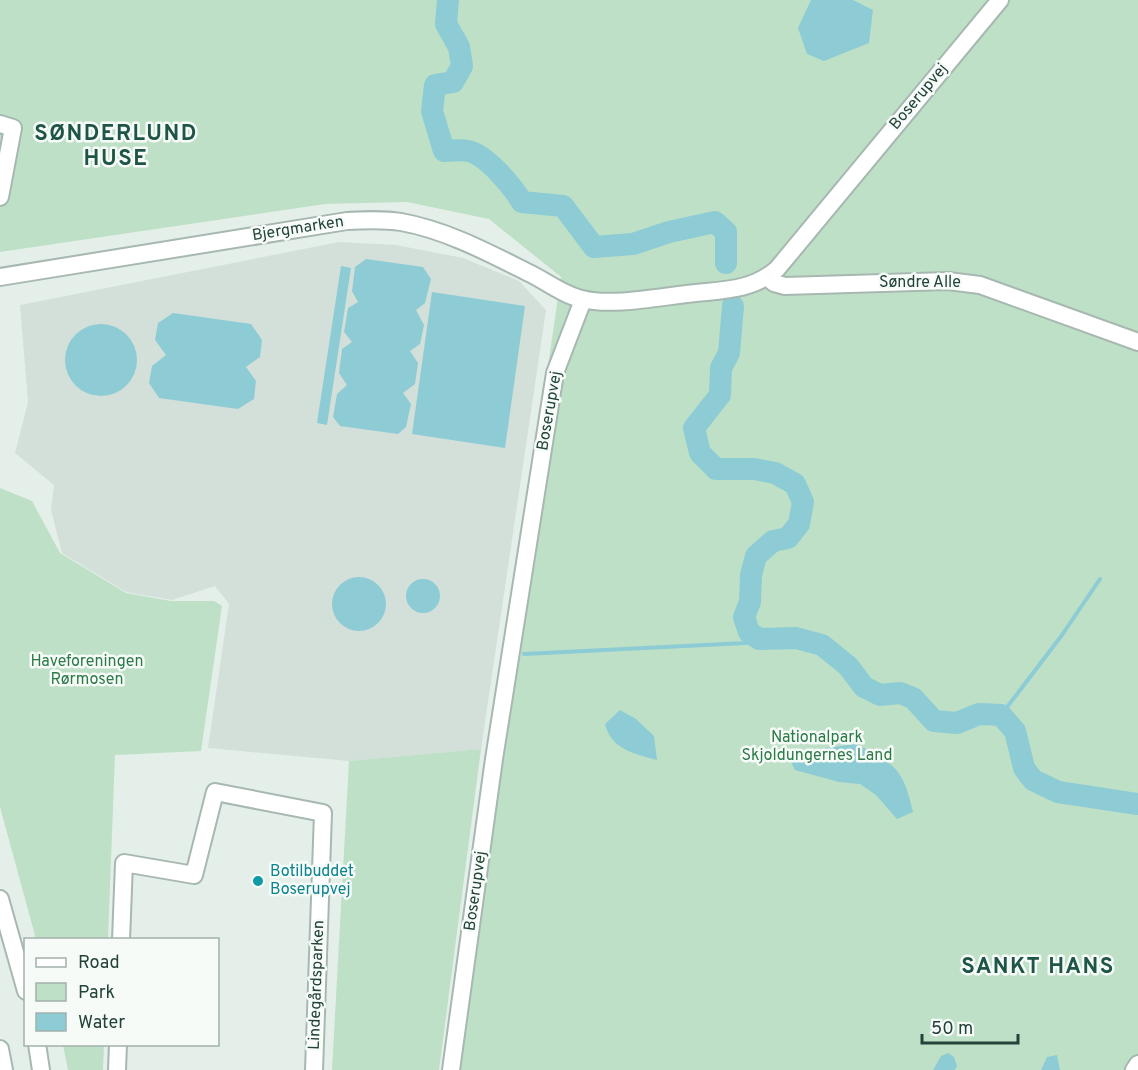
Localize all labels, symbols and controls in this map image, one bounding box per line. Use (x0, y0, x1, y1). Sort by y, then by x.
street label: Boserupvej (885, 60, 953, 134)
district label: SØNDERLUND HUSE (34, 121, 198, 173)
street label: Bjergmarken (251, 212, 345, 246)
street label: Søndre Alle (879, 273, 961, 293)
street label: Boserupvej (533, 370, 567, 452)
park label: Haveforeningen Rørmosen (31, 652, 143, 690)
park label: Nationalpark Skjoldungernes Land (741, 728, 893, 766)
street label: Boserupvej (460, 850, 492, 932)
place label: Botilbuddet Boserupvej (270, 862, 354, 900)
marker: Botilbuddet Boserupvej (251, 874, 265, 888)
street label: Lindegårdsparken (305, 920, 329, 1050)
legend (24, 938, 219, 1046)
text: Road (78, 952, 120, 975)
district label: SANKT HANS (961, 954, 1115, 981)
text: Park (78, 982, 115, 1005)
scale bar (922, 1007, 1018, 1045)
text: Water (78, 1012, 125, 1035)
text: 50 m (931, 1018, 973, 1041)

